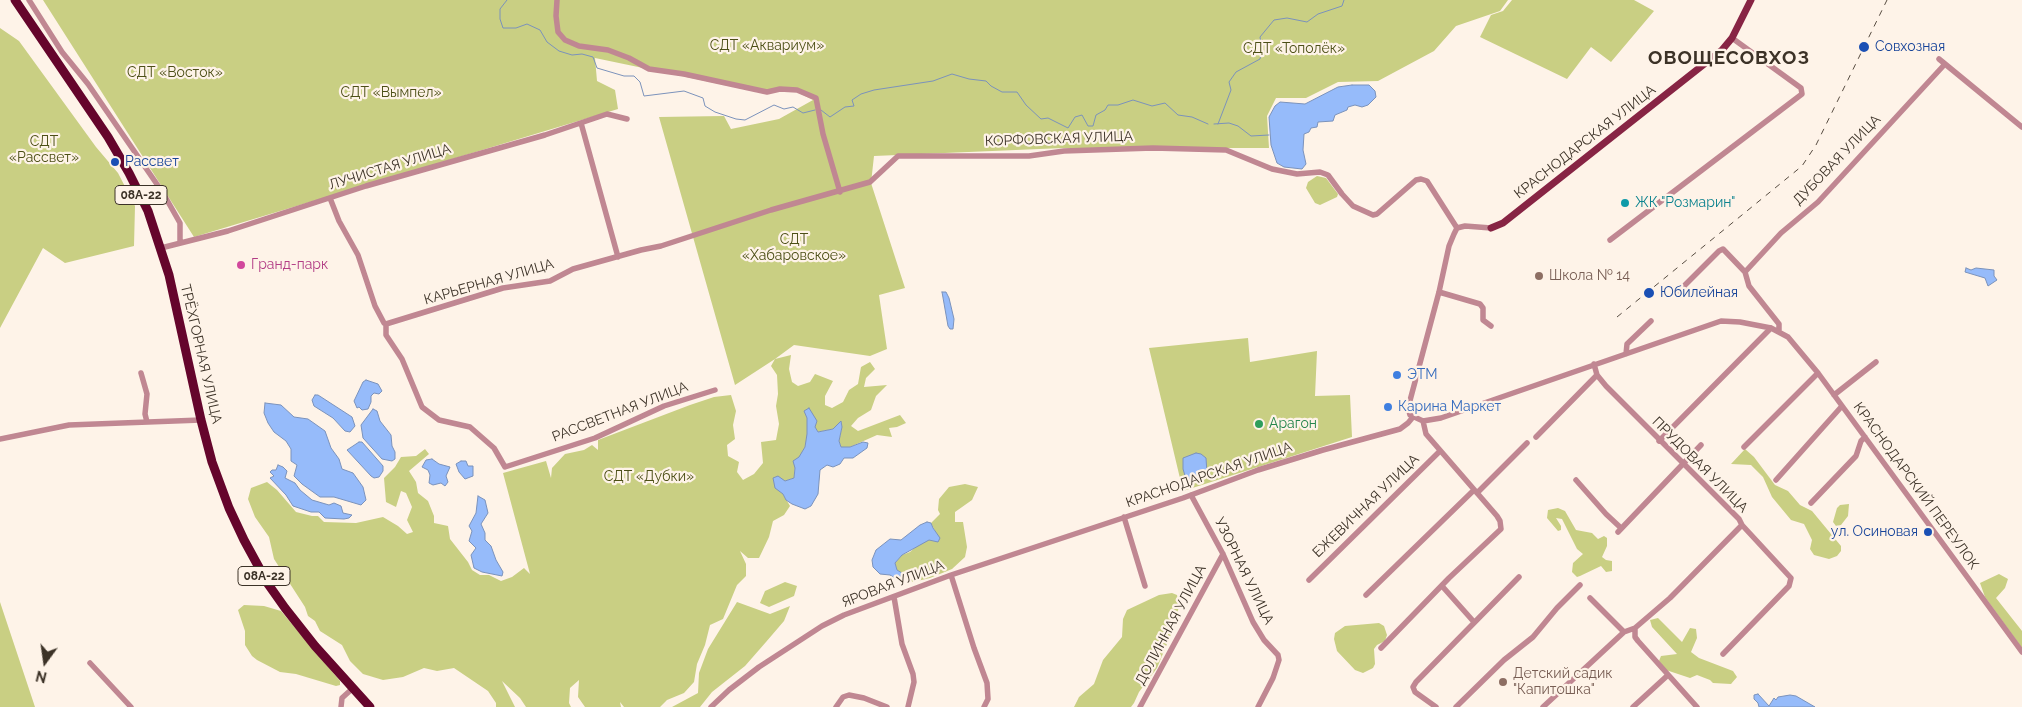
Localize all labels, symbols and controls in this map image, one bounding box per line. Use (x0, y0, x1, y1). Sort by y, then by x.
park label: СДТ «Аквариум» (710, 38, 824, 54)
place label: Совхозная (1875, 39, 1945, 55)
marker: Совхозная (1857, 40, 1871, 54)
park label: СДТ «Тополёк» (1243, 41, 1345, 57)
district label: ОВОЩЕСОВХОЗ (1647, 47, 1811, 69)
park label: СДТ «Восток» (127, 65, 223, 81)
street label: КРАСНОДАРСКАЯ УЛИЦА (1511, 82, 1659, 202)
park label: СДТ «Вымпел» (341, 85, 441, 101)
street label: ДУБОВАЯ УЛИЦА (1790, 111, 1884, 209)
street label: КОРФОВСКАЯ УЛИЦА (985, 128, 1133, 150)
park label: СДТ «Рассвет» (9, 134, 79, 166)
street label: ЛУЧИСТАЯ УЛИЦА (327, 140, 453, 194)
place label: Рассвет (125, 154, 179, 170)
marker: Рассвет (109, 156, 121, 168)
road number: 08А-22 (115, 186, 167, 204)
place label: ЖК "Розмарин" (1635, 195, 1735, 211)
marker: ЖК "Розмарин" (1619, 197, 1631, 209)
park label: СДТ «Хабаровское» (742, 232, 846, 264)
street label: КАРЬЕРНАЯ УЛИЦА (422, 255, 556, 309)
place label: Гранд-парк (251, 257, 328, 273)
marker: Гранд-парк (235, 259, 247, 271)
place label: Школа № 14 (1549, 268, 1630, 284)
marker: Школа № 14 (1533, 270, 1545, 282)
street label: ТРЁХГОРНАЯ УЛИЦА (177, 283, 225, 425)
place label: Юбилейная (1660, 285, 1738, 301)
marker: Юбилейная (1642, 286, 1656, 300)
place label: ЭТМ (1407, 367, 1437, 383)
marker: ЭТМ (1391, 369, 1403, 381)
street label: РАССВЕТНАЯ УЛИЦА (550, 378, 690, 446)
place label: Карина Маркет (1398, 399, 1501, 415)
street label: КРАСНОДАРСКИЙ ПЕРЕУЛОК (1850, 399, 1982, 573)
marker: Карина Маркет (1382, 401, 1394, 413)
street label: ПРУДОВАЯ УЛИЦА (1649, 414, 1751, 516)
place label: Арагон (1269, 416, 1317, 432)
marker: Арагон (1253, 418, 1265, 430)
street label: КРАСНОДАРСКАЯ УЛИЦА (1124, 439, 1294, 511)
street label: ЕЖЕВИЧНАЯ УЛИЦА (1309, 451, 1423, 561)
park label: СДТ «Дубки» (604, 469, 694, 485)
street label: УЗОРНАЯ УЛИЦА (1211, 515, 1277, 627)
place label: ул. Осиновая (1831, 524, 1918, 540)
marker: ул. Осиновая (1922, 526, 1934, 538)
street label: ЯРОВАЯ УЛИЦА (839, 557, 947, 611)
street label: ДОЛИННАЯ УЛИЦА (1132, 562, 1210, 688)
road number: 08А-22 (238, 566, 290, 586)
north arrow (20, 637, 70, 687)
place label: Детский садик "Капитошка" (1513, 666, 1613, 699)
text: N (34, 667, 48, 686)
marker: Детский садик "Капитошка" (1497, 676, 1509, 688)

